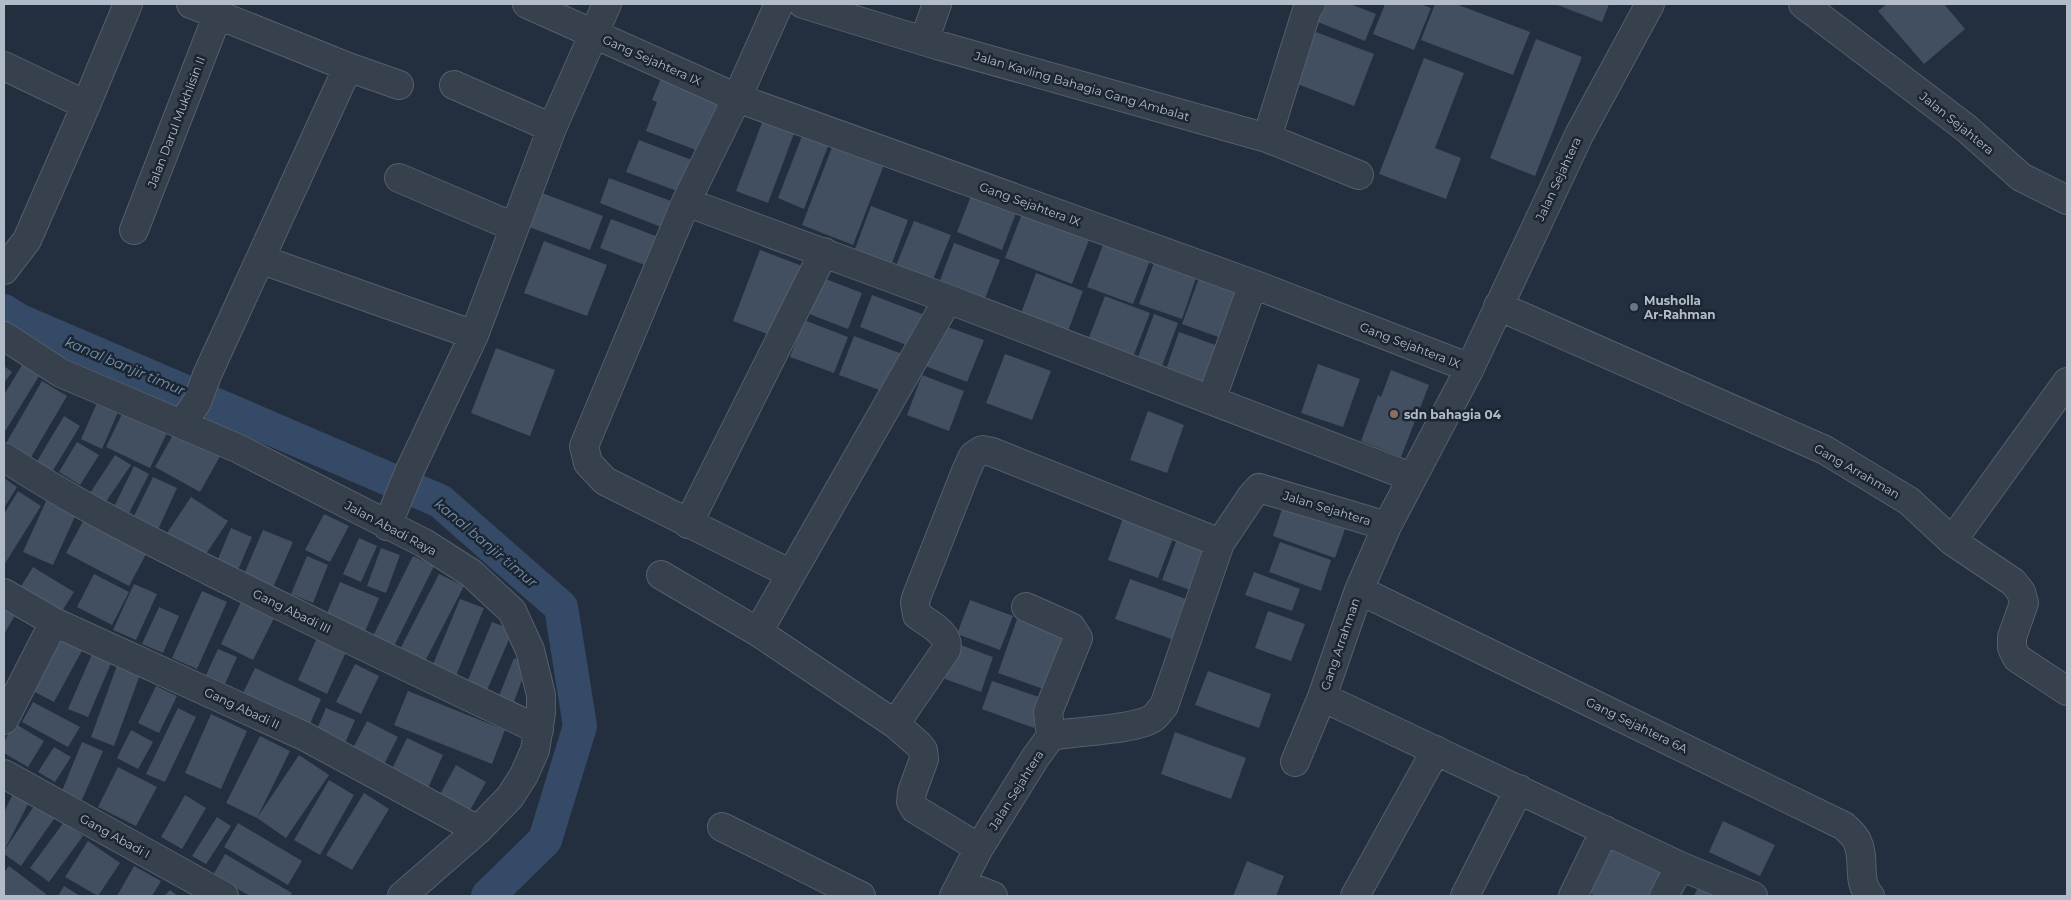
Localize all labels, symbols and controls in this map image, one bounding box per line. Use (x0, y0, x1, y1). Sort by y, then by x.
street label: Gang Sejahtera IX (600, 31, 704, 89)
street label: Jalan Kavling Bahagia Gang Ambalat (972, 48, 1191, 124)
street label: Jalan Darul Mukhlisin II (144, 54, 208, 191)
street label: Jalan Sejahtera (1916, 88, 1997, 157)
street label: Jalan Sejahtera (1532, 135, 1584, 224)
street label: Gang Sejahtera IX (977, 179, 1083, 229)
place label: Musholla Ar-Rahman (1643, 293, 1716, 322)
marker: Musholla Ar-Rahman (1628, 301, 1640, 313)
street label: Gang Sejahtera IX (1358, 319, 1463, 371)
water label: kanal banjir timur (62, 333, 188, 400)
place label: sdn bahagia 04 (1404, 407, 1502, 422)
marker: sdn bahagia 04 (1388, 408, 1400, 420)
street label: Gang Arrahman (1811, 440, 1903, 502)
street label: Jalan Sejahtera (1280, 487, 1373, 528)
water label: kanal banjir timur (431, 495, 541, 591)
street label: Jalan Abadi Raya (342, 497, 439, 559)
street label: Gang Abadi III (251, 586, 333, 636)
street label: Gang Arrahman (1317, 596, 1363, 692)
street label: Gang Abadi II (202, 684, 282, 732)
street label: Gang Sejahtera 6A (1584, 694, 1691, 756)
street label: Jalan Sejahtera (985, 747, 1046, 833)
street label: Gang Abadi I (77, 811, 153, 861)

